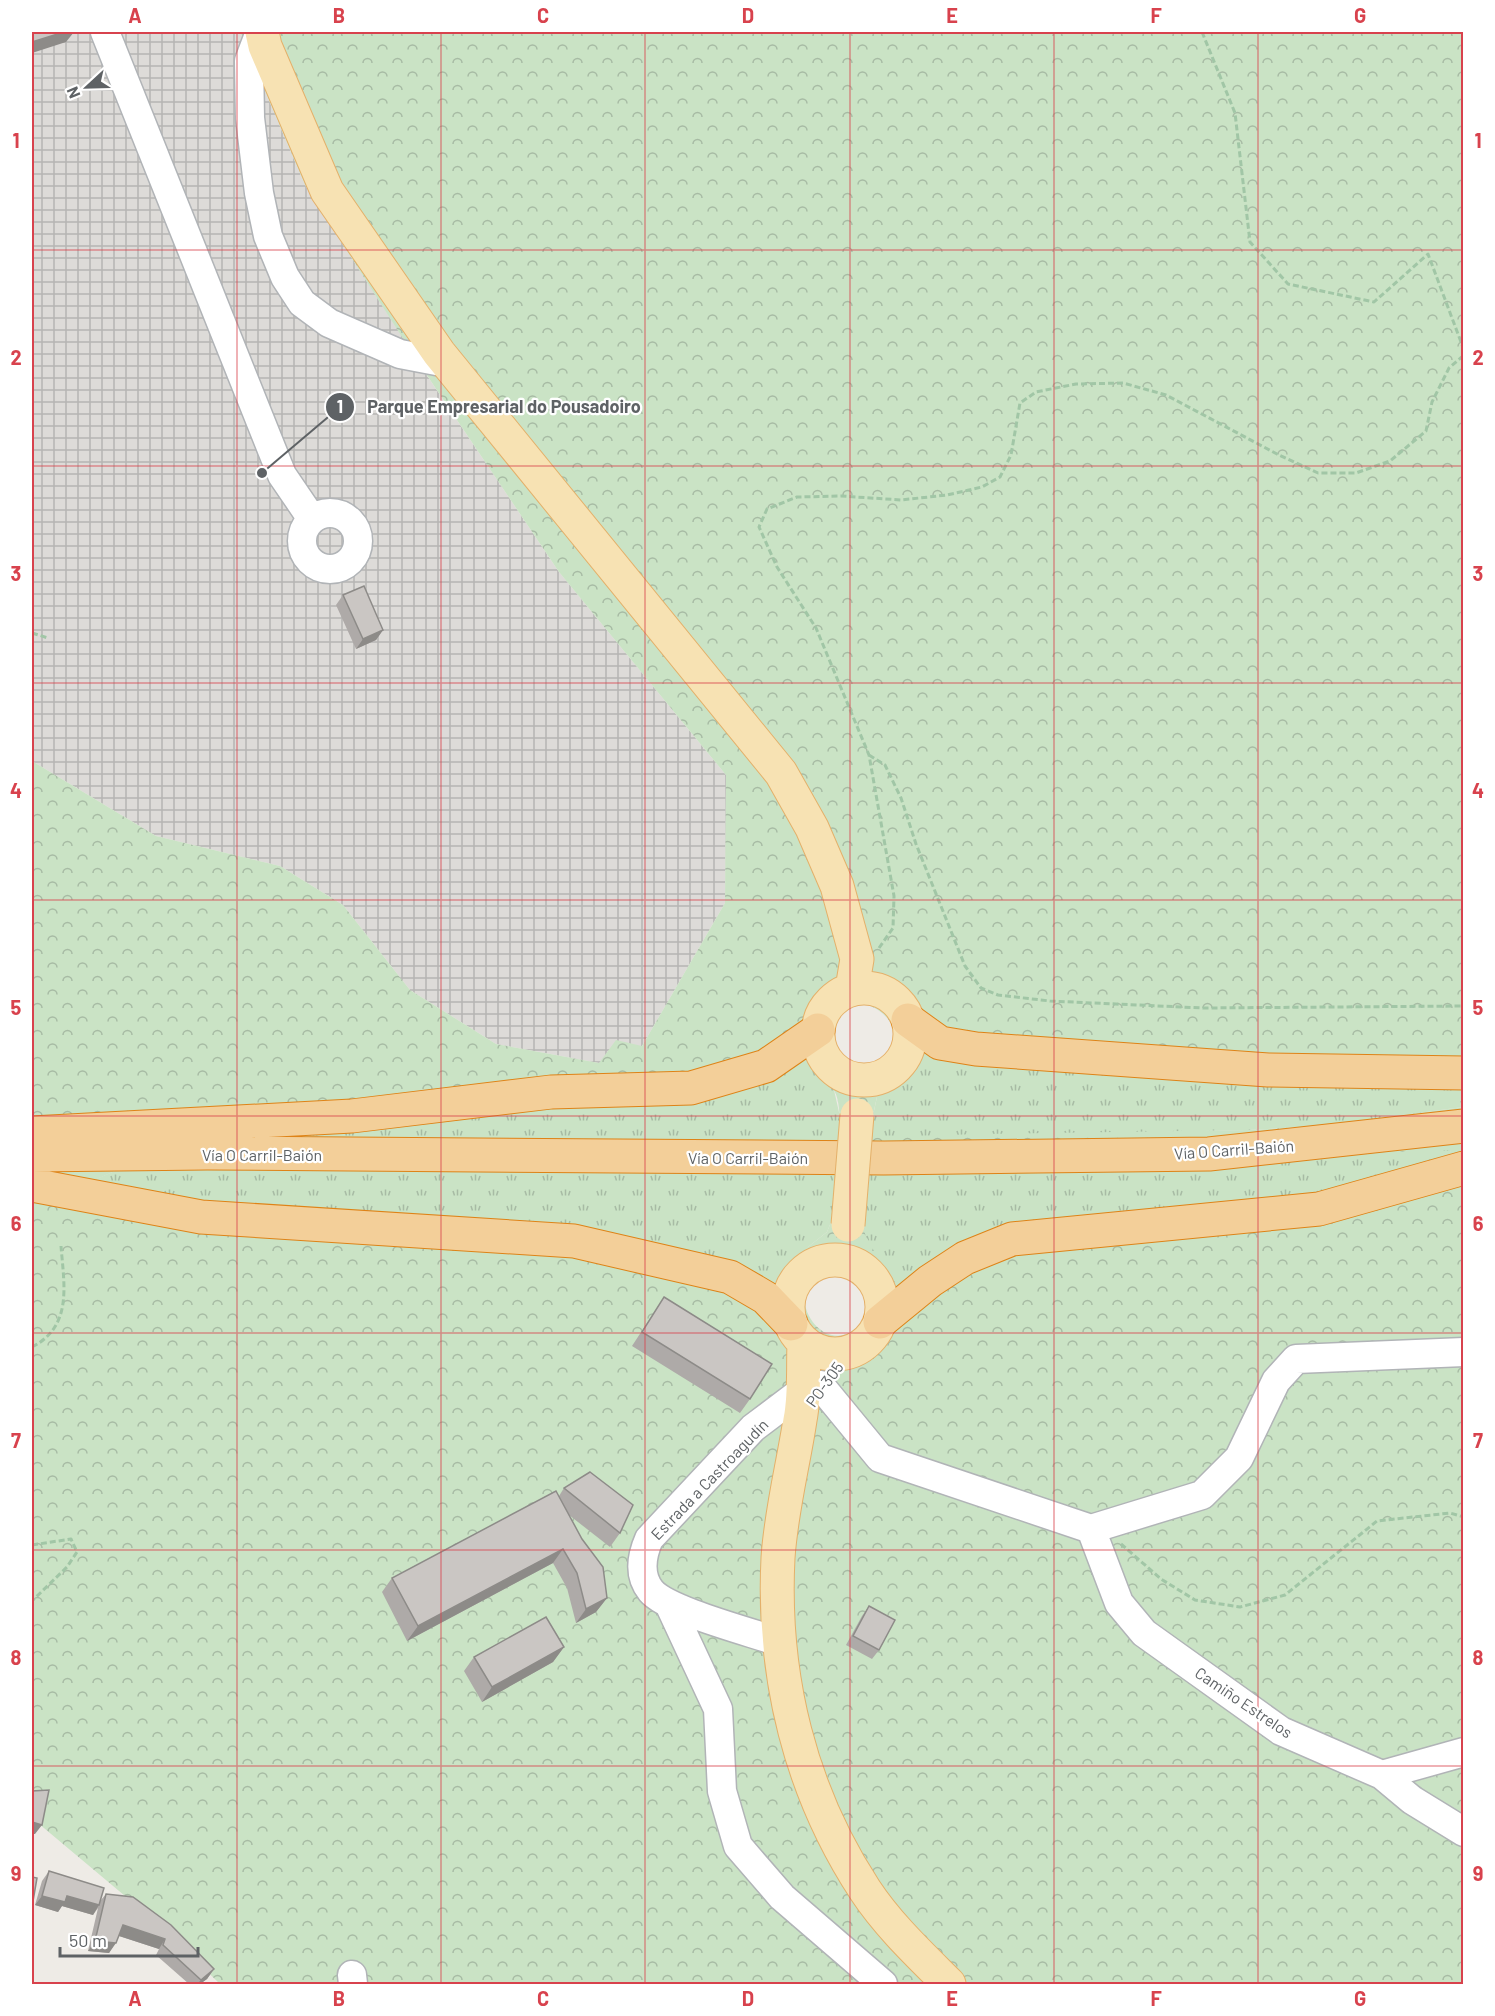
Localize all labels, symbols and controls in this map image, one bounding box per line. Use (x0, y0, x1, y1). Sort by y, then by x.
text: A (128, 3, 142, 27)
text: B (333, 3, 345, 27)
text: C (537, 3, 549, 27)
text: D (742, 3, 754, 27)
text: E (946, 3, 958, 27)
text: F (1150, 3, 1162, 27)
text: G (1354, 3, 1366, 27)
north arrow (57, 57, 117, 117)
text: N (62, 84, 83, 101)
text: 1 (12, 128, 20, 152)
text: 1 (1474, 128, 1482, 152)
text: 2 (10, 345, 22, 369)
text: 2 (1472, 345, 1484, 369)
callout: Parque Empresarial do Pousadoiro (325, 389, 653, 425)
text: 1 (337, 395, 343, 417)
text: Parque Empresarial do Pousadoiro (367, 395, 641, 417)
text: 3 (11, 561, 21, 585)
text: 3 (1473, 561, 1483, 585)
text: 4 (10, 778, 22, 802)
text: 4 (1472, 778, 1484, 802)
text: 5 (11, 995, 22, 1019)
text: 5 (1473, 995, 1484, 1019)
street label: Vía O Carril-Baión (1173, 1135, 1295, 1163)
street label: Vía O Carril-Baión (202, 1145, 322, 1164)
street label: Vía O Carril-Baión (688, 1148, 808, 1167)
text: 6 (11, 1211, 22, 1235)
text: 6 (1473, 1211, 1484, 1235)
street label: PO-305 (801, 1358, 847, 1410)
street label: Estrada a Castroagudín (646, 1415, 772, 1543)
text: 7 (11, 1428, 21, 1452)
text: 7 (1473, 1428, 1483, 1452)
text: 8 (11, 1645, 22, 1669)
text: 8 (1473, 1645, 1484, 1669)
street label: Camiño Estrelos (1192, 1662, 1296, 1742)
text: 9 (11, 1861, 21, 1885)
text: 9 (1473, 1861, 1483, 1885)
scale bar (60, 1920, 198, 1958)
text: 50 m (69, 1929, 107, 1951)
text: A (128, 1986, 142, 2010)
text: B (333, 1986, 345, 2010)
text: C (537, 1986, 549, 2010)
text: D (742, 1986, 754, 2010)
text: E (946, 1986, 958, 2010)
text: F (1150, 1986, 1162, 2010)
text: G (1354, 1986, 1366, 2010)

